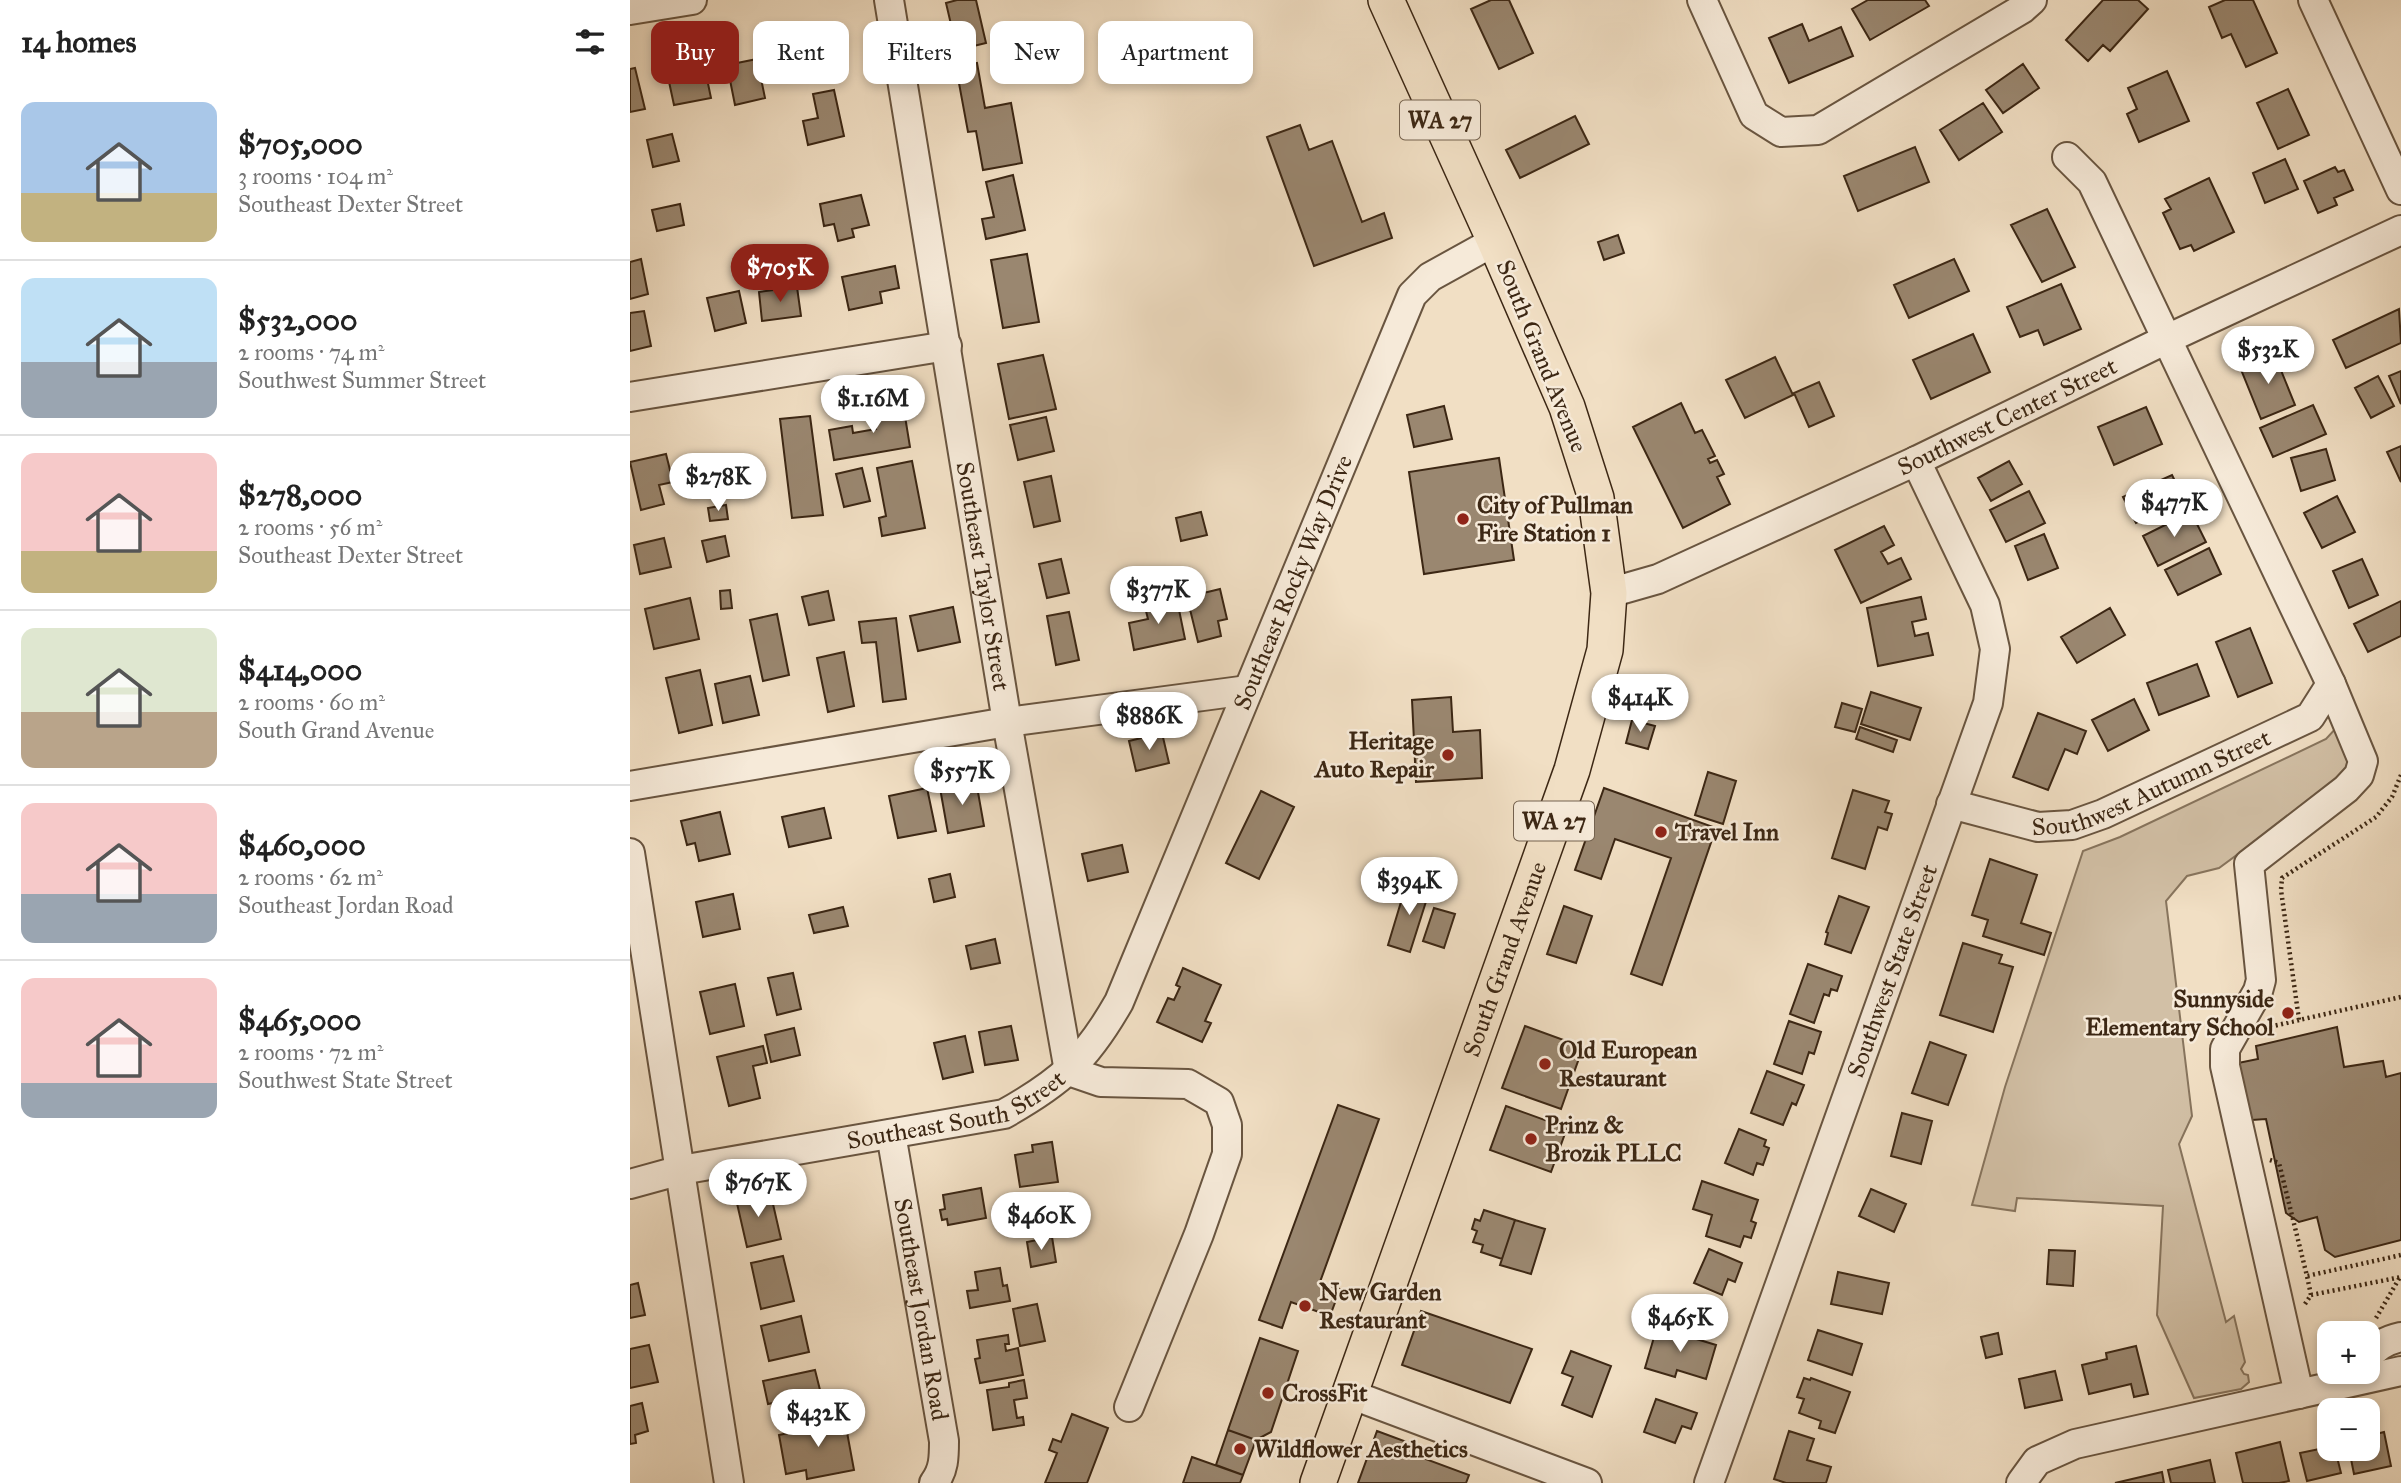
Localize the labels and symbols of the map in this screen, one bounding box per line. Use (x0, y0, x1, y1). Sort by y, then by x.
road number: WA 27 (1400, 100, 1480, 140)
pin: $705K (731, 244, 829, 304)
street label: South Grand Avenue (1490, 255, 1594, 457)
pin: $532K (2219, 326, 2317, 386)
street label: Southwest Center Street (1893, 351, 2122, 482)
pin: $1.16M (816, 376, 930, 435)
street label: Southeast Rocky Way Drive (1227, 450, 1359, 715)
pin: $278K (669, 454, 767, 513)
street label: Southeast Taylor Street (950, 460, 1017, 694)
pin: $477K (2125, 480, 2223, 539)
place label: City of Pullman Fire Station 1 (1477, 490, 1633, 548)
marker: City of Pullman Fire Station 1 (1455, 511, 1471, 527)
pin: $377K (1109, 566, 1207, 626)
pin: $414K (1591, 674, 1689, 734)
pin: $886K (1100, 692, 1198, 752)
street label: Southwest Autumn Street (2031, 722, 2276, 842)
place label: Heritage Auto Repair (1313, 726, 1435, 784)
marker: Heritage Auto Repair (1440, 747, 1456, 763)
pin: $557K (913, 748, 1011, 807)
road number: WA 27 (1514, 802, 1594, 841)
place label: Travel Inn (1674, 817, 1779, 847)
marker: Travel Inn (1653, 824, 1669, 840)
pin: $394K (1360, 858, 1458, 917)
street label: South Grand Avenue (1456, 858, 1553, 1061)
street label: Southwest State Street (1840, 860, 1944, 1081)
place label: Sunnyside Elementary School (2085, 984, 2275, 1042)
marker: Sunnyside Elementary School (2280, 1005, 2296, 1021)
place label: Old European Restaurant (1559, 1035, 1697, 1093)
marker: Old European Restaurant (1537, 1056, 1553, 1072)
street label: Southeast South Street (845, 1064, 1072, 1156)
place label: Prinz & Brozik PLLC (1545, 1110, 1682, 1168)
marker: Prinz & Brozik PLLC (1523, 1131, 1539, 1147)
pin: $767K (709, 1160, 807, 1219)
pin: $460K (992, 1192, 1090, 1252)
street label: Southeast Jordan Road (887, 1196, 955, 1423)
place label: New Garden Restaurant (1319, 1277, 1441, 1335)
pin: $465K (1631, 1294, 1729, 1354)
marker: New Garden Restaurant (1297, 1298, 1313, 1314)
place label: CrossFit (1282, 1378, 1368, 1408)
marker: CrossFit (1260, 1385, 1276, 1401)
pin: $432K (769, 1390, 867, 1449)
place label: Wildflower Aesthetics (1254, 1434, 1468, 1464)
marker: Wildflower Aesthetics (1232, 1441, 1248, 1457)

